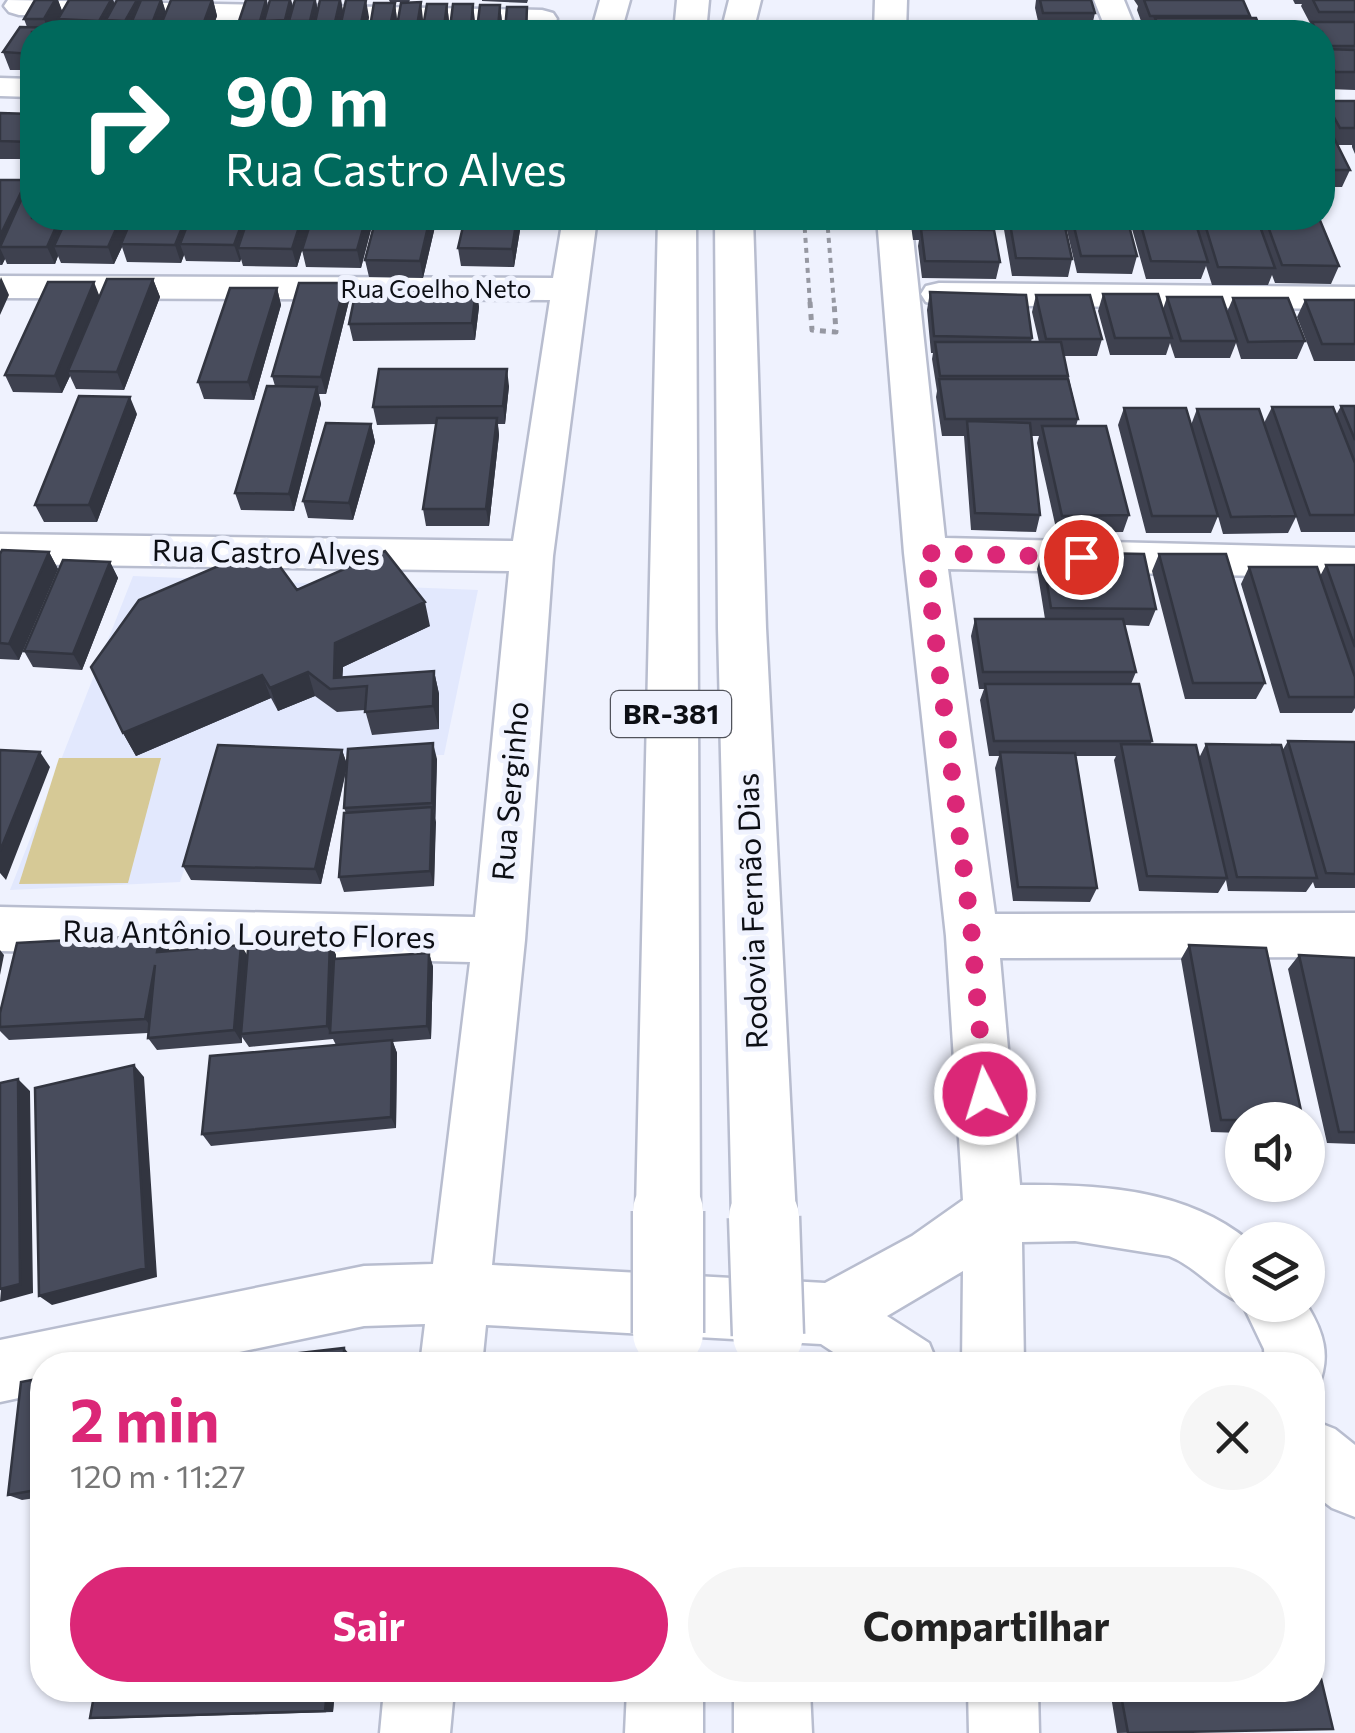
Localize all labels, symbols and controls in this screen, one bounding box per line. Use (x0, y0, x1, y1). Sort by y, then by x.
text: 90 m (225, 55, 389, 140)
icon: right (60, 60, 190, 190)
text: Rua Castro Alves (225, 140, 567, 195)
street label: Rua Coelho Neto (341, 273, 531, 303)
pin (1039, 515, 1124, 600)
street label: Rua Castro Alves (152, 530, 380, 571)
icon: arrive (1054, 530, 1109, 585)
road number: BR-381 (611, 691, 731, 737)
street label: Rua Serginho (482, 700, 535, 882)
street label: Rodovia Fernão Dias (727, 772, 774, 1050)
street label: Rua Antônio Loureto Flores (62, 911, 436, 954)
position arrow (933, 1042, 1037, 1146)
map controls (1225, 1102, 1325, 1322)
button: sound (1225, 1102, 1325, 1202)
button: layers (1225, 1222, 1325, 1322)
text: 2 min (70, 1381, 219, 1454)
button: close (1180, 1385, 1285, 1490)
text: 120 m · 11:27 (70, 1455, 246, 1495)
button: Sair (70, 1567, 668, 1682)
button: Compartilhar (688, 1567, 1285, 1682)

